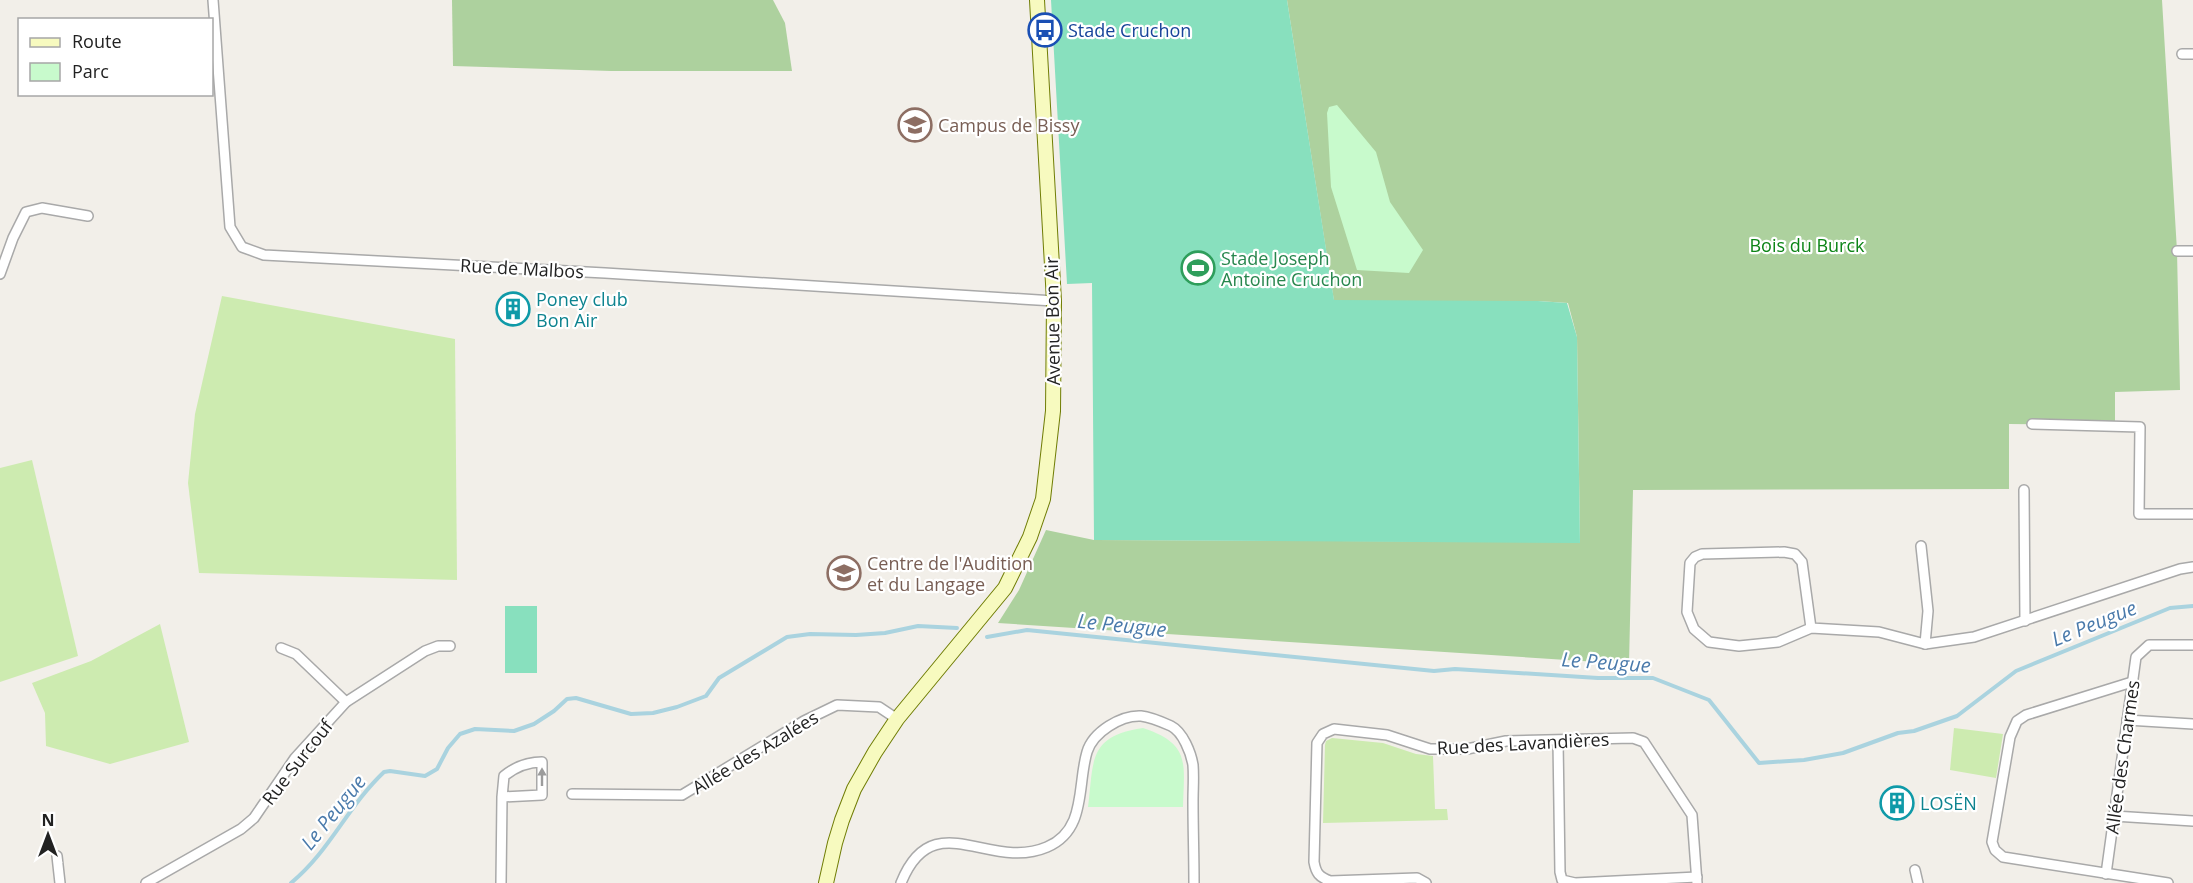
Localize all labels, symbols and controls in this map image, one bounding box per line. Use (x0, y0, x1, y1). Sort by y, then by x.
bus stop icon: Stade Cruchon (1027, 12, 1063, 48)
legend (18, 18, 213, 96)
place label: Stade Cruchon (1068, 18, 1191, 42)
text: Route (72, 29, 122, 53)
text: Parc (72, 59, 109, 83)
school or university icon: Campus de Bissy (897, 107, 933, 143)
place label: Campus de Bissy (938, 113, 1080, 137)
park label: Bois du Burck (1749, 233, 1865, 257)
place label: Stade Joseph Antoine Cruchon (1221, 246, 1362, 291)
sports icon: Stade Joseph Antoine Cruchon (1180, 250, 1216, 286)
street label: Rue de Malbos (460, 253, 584, 283)
street label: Avenue Bon Air (1039, 256, 1065, 386)
place label: Poney club Bon Air (536, 287, 628, 332)
building icon: Poney club Bon Air (495, 291, 531, 327)
place label: Centre de l'Audition et du Langage (867, 551, 1033, 596)
school or university icon: Centre de l'Audition et du Langage (826, 555, 862, 591)
water label: Le Peugue (2047, 594, 2141, 652)
water label: Le Peugue (1076, 607, 1168, 643)
water label: Le Peugue (1560, 645, 1652, 679)
street label: Allée des Charmes (2099, 679, 2145, 835)
street label: Allée des Azalées (688, 705, 822, 799)
street label: Rue Surcouf (256, 714, 338, 809)
street label: Rue des Lavandières (1436, 727, 1610, 759)
one-way arrow (538, 768, 547, 787)
water label: Le Peugue (294, 769, 372, 855)
building icon: LOSËN (1879, 785, 1915, 821)
place label: LOSËN (1920, 791, 1977, 815)
north arrow (18, 805, 78, 865)
text: N (41, 809, 55, 831)

